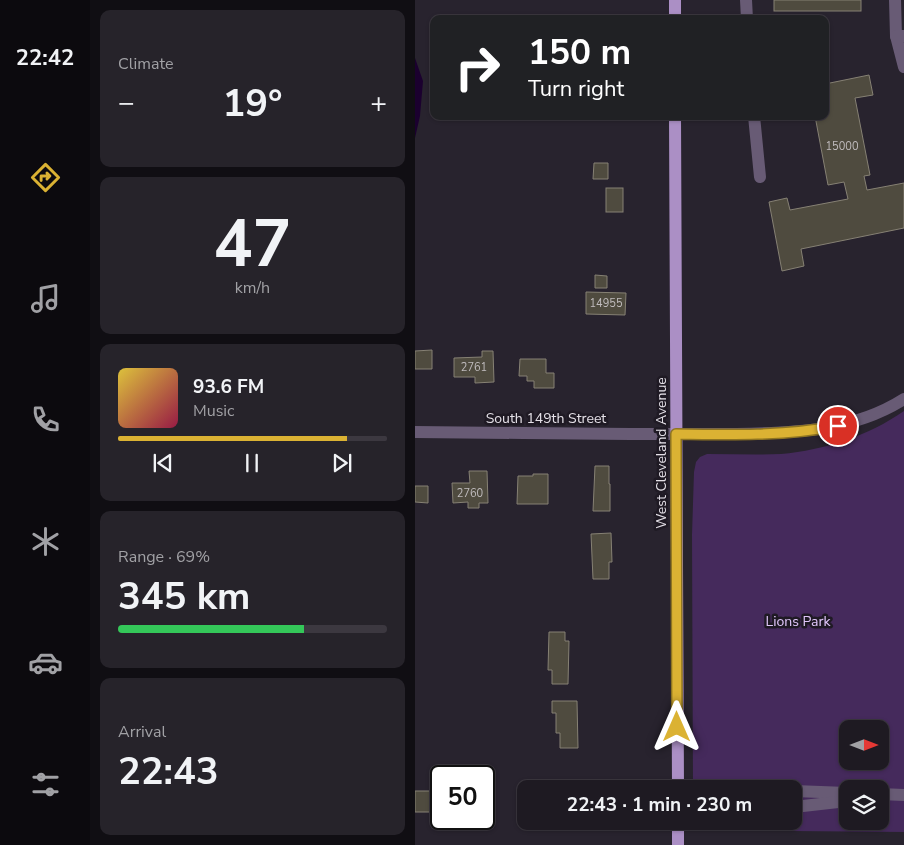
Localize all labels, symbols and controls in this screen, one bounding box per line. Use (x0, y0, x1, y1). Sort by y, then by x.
text: 150 m (528, 29, 631, 76)
icon: right (445, 35, 510, 100)
text: 22:42 (16, 43, 74, 73)
text: Climate (118, 53, 173, 75)
text: Turn right (528, 74, 624, 104)
text: 19° (222, 78, 283, 129)
text: − (118, 84, 135, 122)
text: + (370, 84, 387, 122)
house number: 15000 (826, 139, 859, 154)
icon: directions (28, 160, 63, 195)
text: 47 (213, 200, 292, 289)
text: km/h (235, 277, 270, 299)
icon: music (28, 281, 63, 316)
house number: 14955 (590, 296, 623, 311)
house number: 2761 (461, 360, 487, 375)
text: 93.6 FM (193, 374, 264, 400)
street label: West Cleveland Avenue (652, 377, 671, 529)
text: Music (193, 400, 234, 422)
icon: phone (28, 402, 63, 437)
pin (817, 405, 859, 447)
street label: South 149th Street (486, 409, 606, 428)
icon: arrive (824, 412, 852, 440)
icon: previous (149, 449, 177, 477)
icon: pause (238, 449, 266, 477)
icon: next (328, 449, 356, 477)
house number: 2760 (457, 486, 484, 501)
icon: climate (28, 524, 63, 559)
text: Range · 69% (118, 546, 210, 568)
text: 345 km (118, 571, 250, 622)
park label: Lions Park (766, 612, 831, 631)
icon: car (28, 645, 63, 680)
position arrow (650, 700, 702, 752)
north arrow (839, 720, 889, 770)
map controls (839, 720, 889, 830)
text: Arrival (118, 721, 166, 743)
text: 22:43 (118, 746, 219, 797)
speed limit sign: 50 (430, 765, 495, 830)
icon: filters (28, 767, 63, 802)
button: layers (839, 780, 889, 830)
text: 22:43 · 1 min · 230 m (567, 792, 752, 818)

